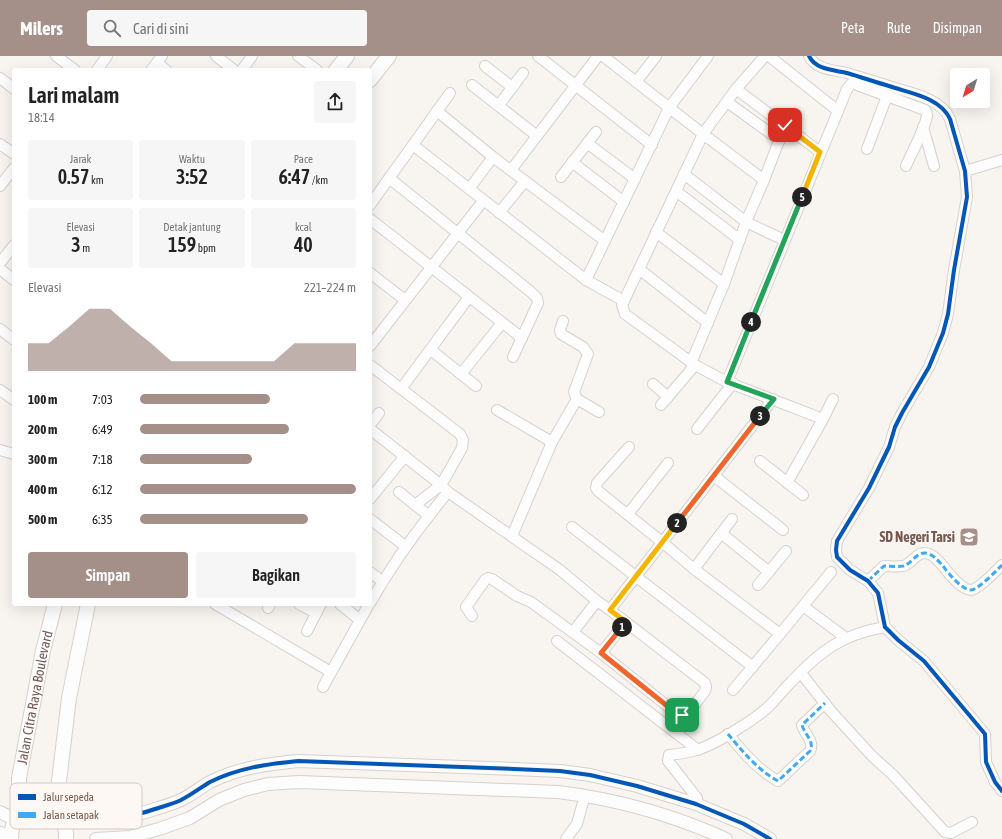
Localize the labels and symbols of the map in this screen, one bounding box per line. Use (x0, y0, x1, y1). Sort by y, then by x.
north arrow (950, 68, 990, 108)
pin (768, 108, 802, 142)
pin: 5 (792, 187, 812, 207)
pin: 4 (741, 312, 761, 332)
pin: 3 (750, 406, 770, 426)
pin: 2 (667, 513, 687, 533)
school or university icon: SD Negeri Tarsi (958, 526, 980, 548)
place label: SD Negeri Tarsi (879, 529, 955, 545)
pin: 1 (612, 617, 632, 637)
street label: Jalan Citra Raya Boulevard (14, 629, 56, 766)
pin (665, 698, 699, 732)
legend (10, 783, 142, 829)
text: Jalur sepeda (43, 791, 94, 803)
text: Jalan setapak (43, 809, 99, 821)

